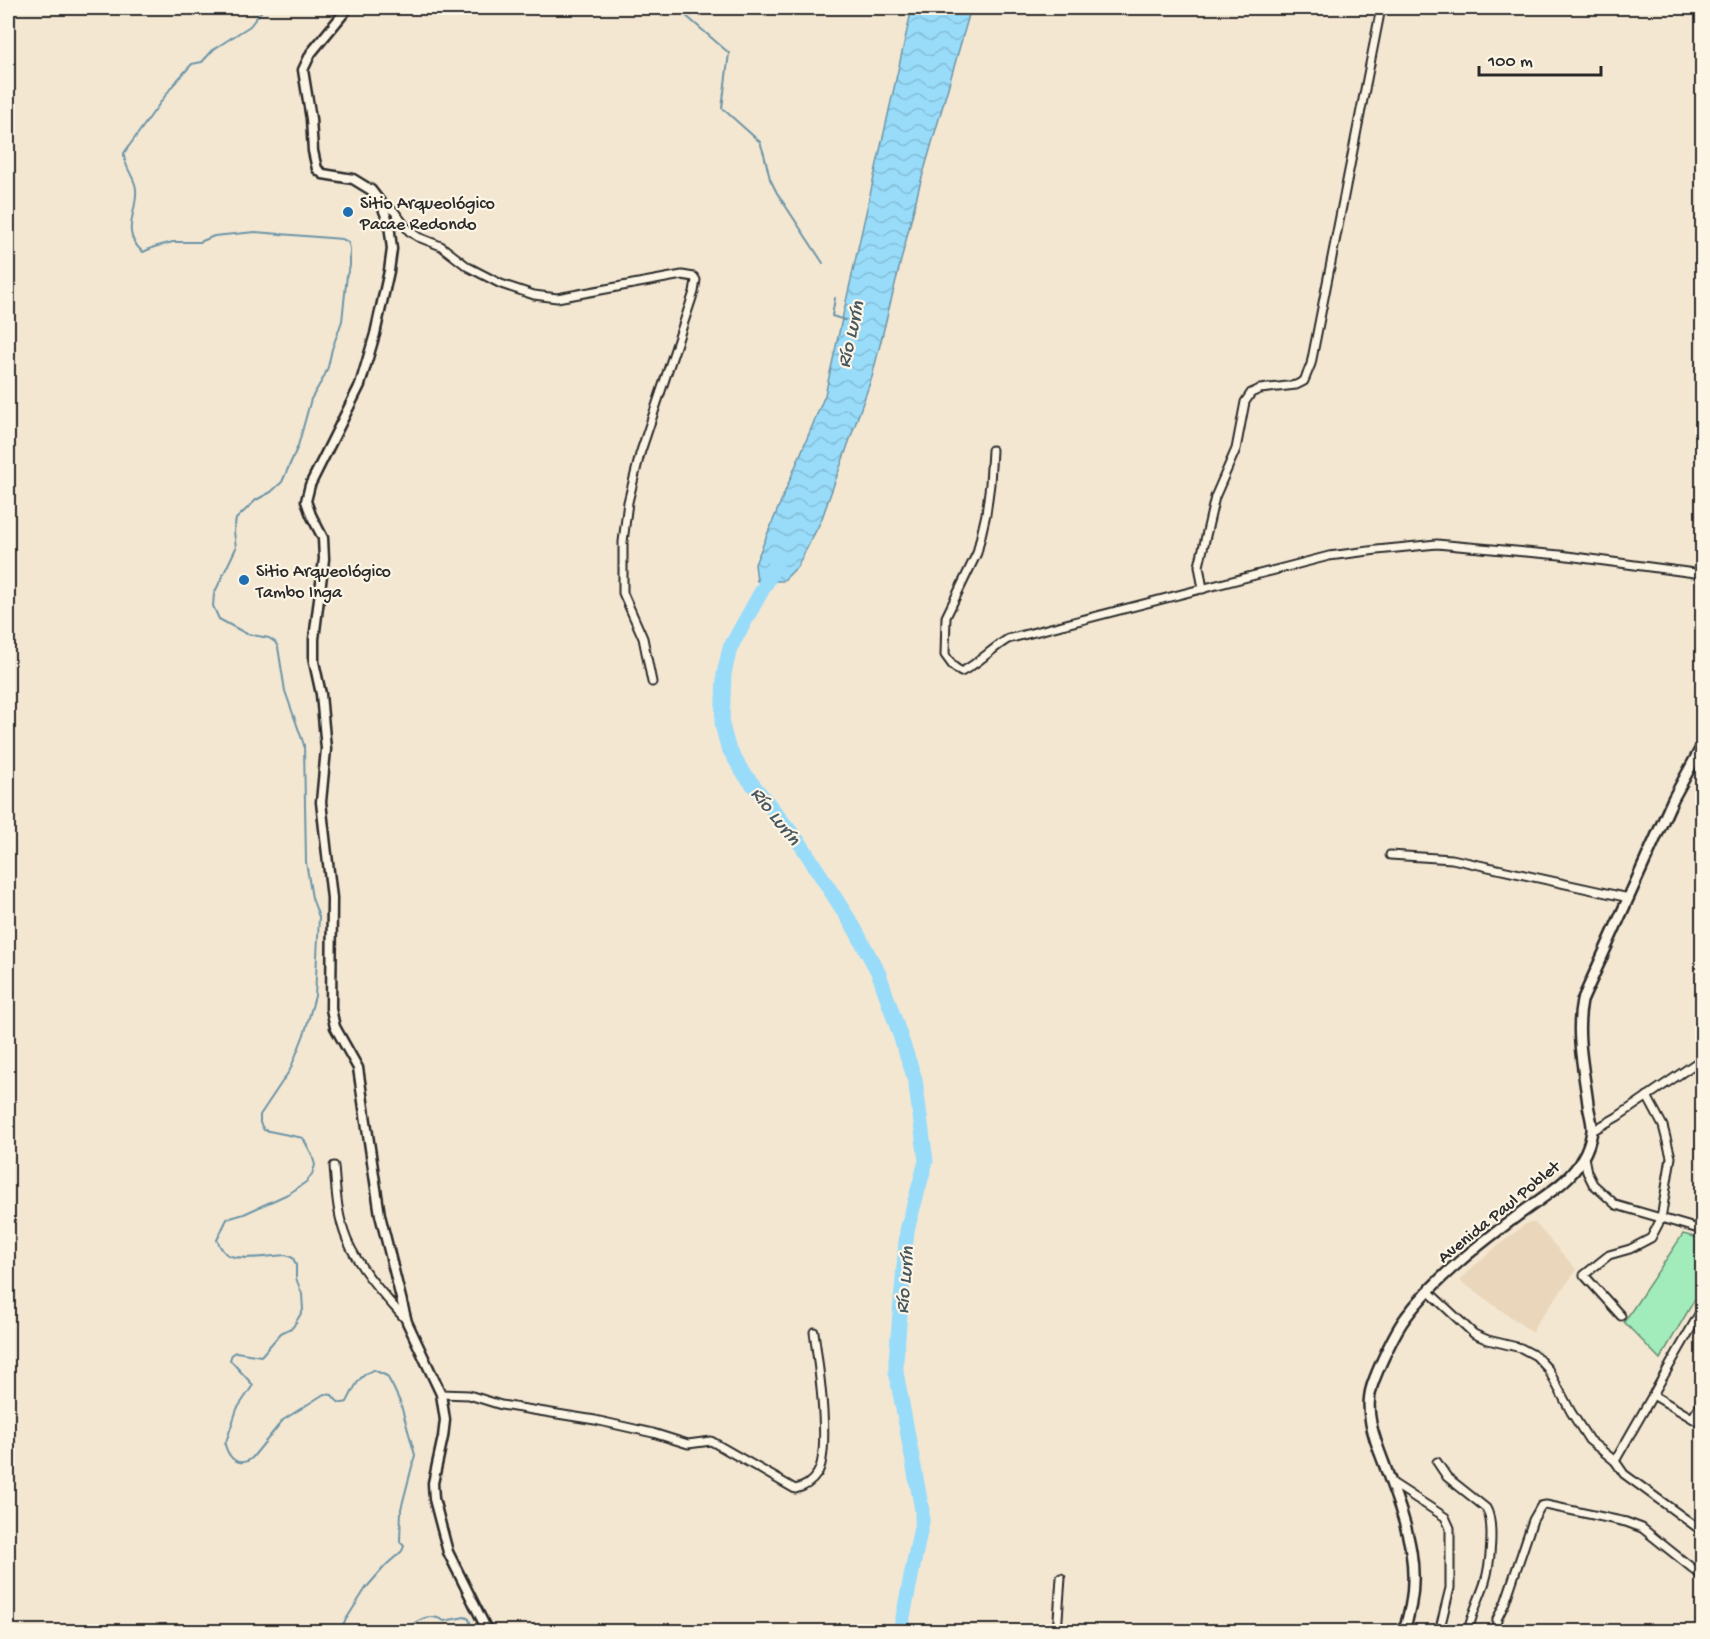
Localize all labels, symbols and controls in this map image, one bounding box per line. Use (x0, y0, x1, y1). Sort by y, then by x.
scale bar (1479, 39, 1600, 77)
text: 100 m (1487, 52, 1533, 73)
place label: Sitio Arqueológico Pacae Redondo (359, 194, 495, 236)
marker: Sitio Arqueológico Pacae Redondo (341, 205, 355, 219)
water label: Río Lurín (834, 299, 871, 370)
place label: Sitio Arqueológico Tambo Inga (255, 562, 391, 604)
marker: Sitio Arqueológico Tambo Inga (237, 573, 251, 587)
water label: Río Lurín (744, 783, 804, 851)
street label: Avenida Paul Poblet (1434, 1156, 1566, 1269)
water label: Río Lurín (892, 1245, 921, 1315)

